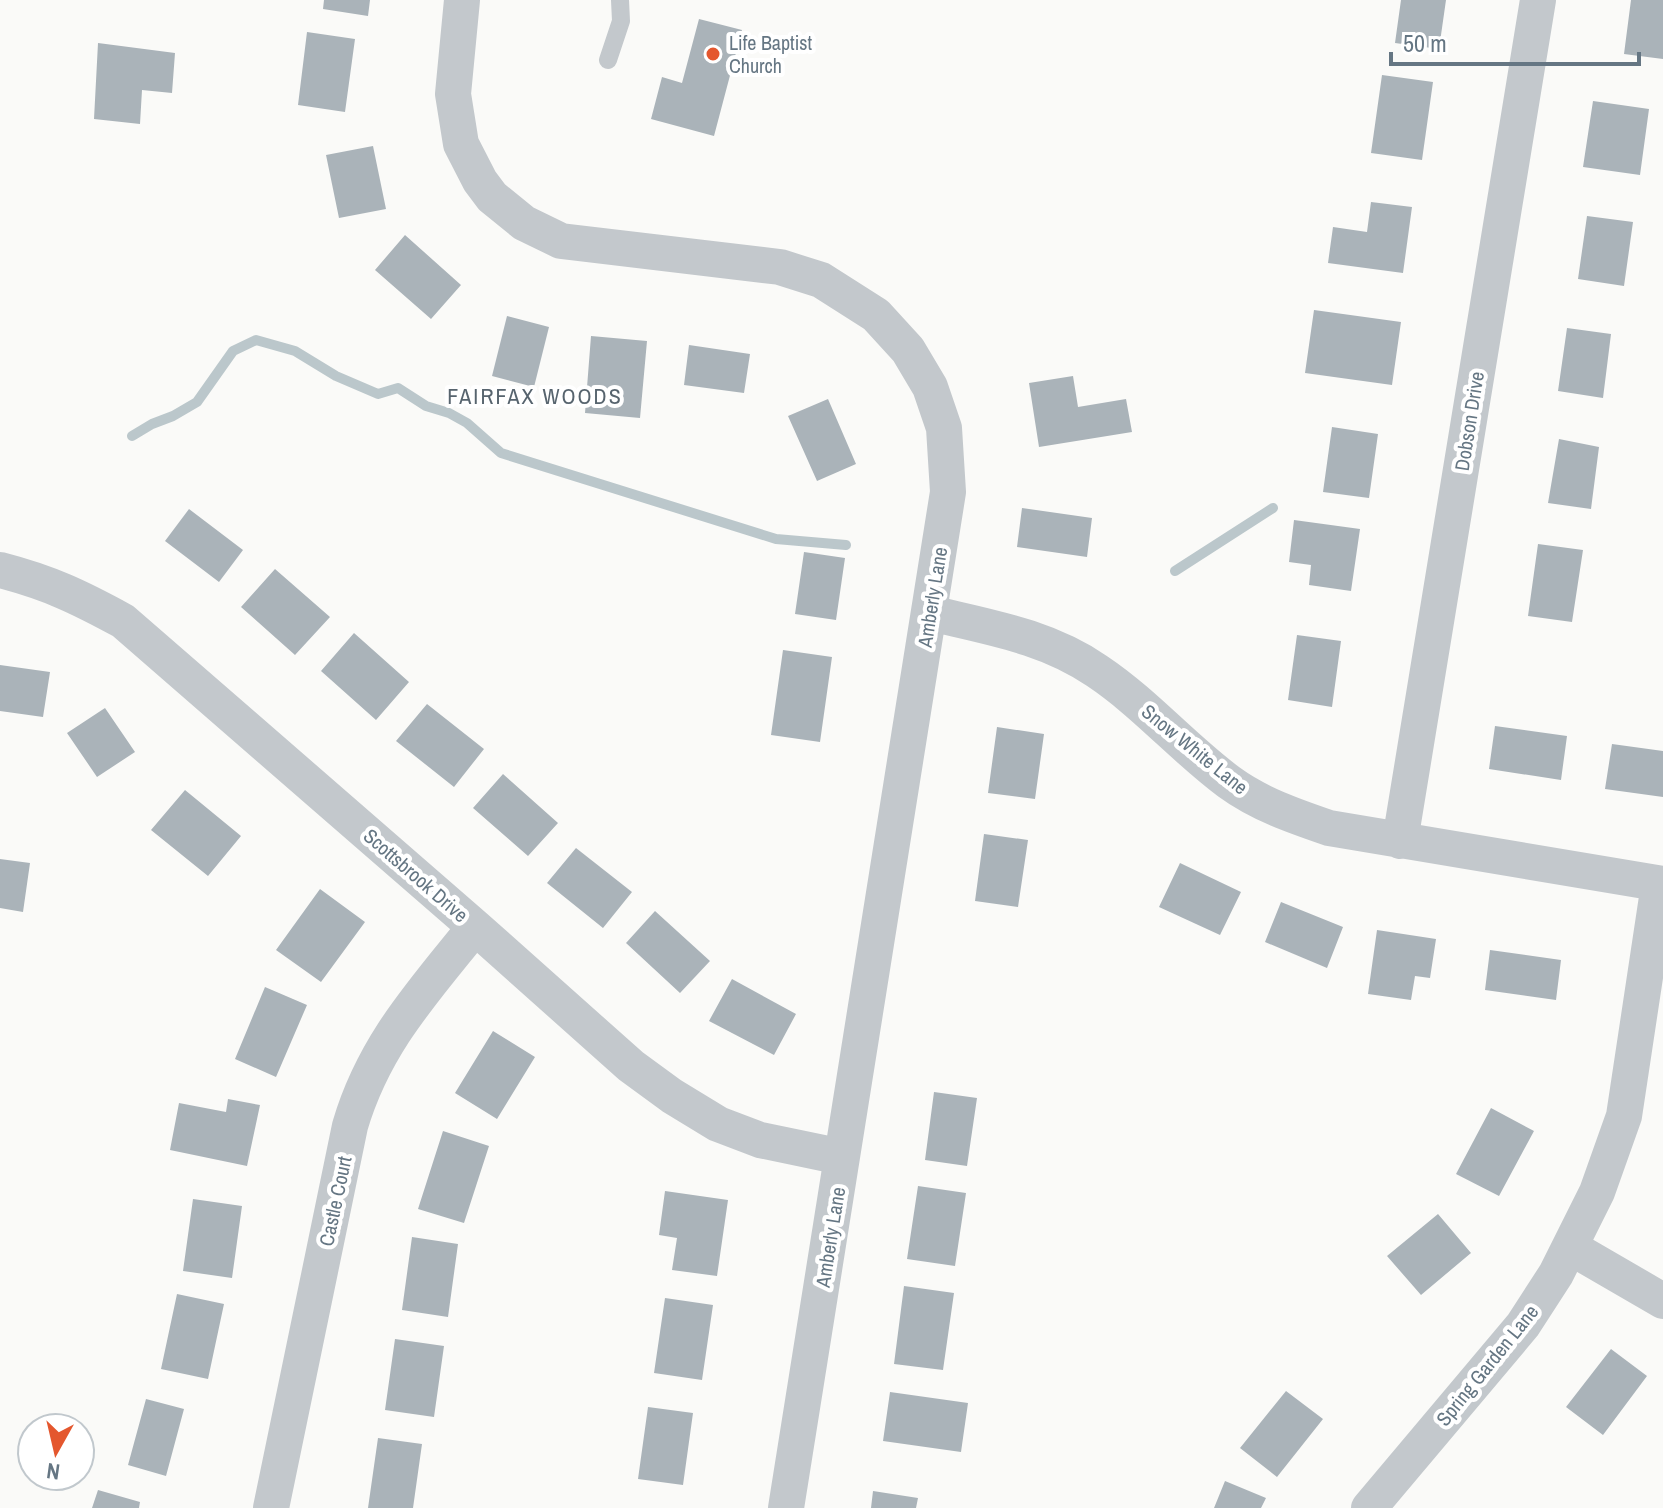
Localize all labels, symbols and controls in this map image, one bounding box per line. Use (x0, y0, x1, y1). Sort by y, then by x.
scale bar (1391, 16, 1639, 66)
text: 50 m (1403, 27, 1447, 59)
place label: Life Baptist Church (729, 29, 812, 79)
marker: Life Baptist Church (704, 45, 722, 63)
street label: Dobson Drive (1448, 369, 1490, 473)
district label: FAIRFAX WOODS (447, 381, 623, 411)
street label: Amberly Lane (911, 545, 953, 650)
street label: Snow White Lane (1136, 698, 1254, 800)
street label: Scottsbrook Drive (358, 822, 474, 928)
street label: Castle Court (312, 1153, 358, 1248)
street label: Amberly Lane (809, 1185, 851, 1290)
street label: Spring Garden Lane (1430, 1299, 1544, 1431)
north arrow (16, 1412, 96, 1492)
text: N (45, 1456, 62, 1488)

